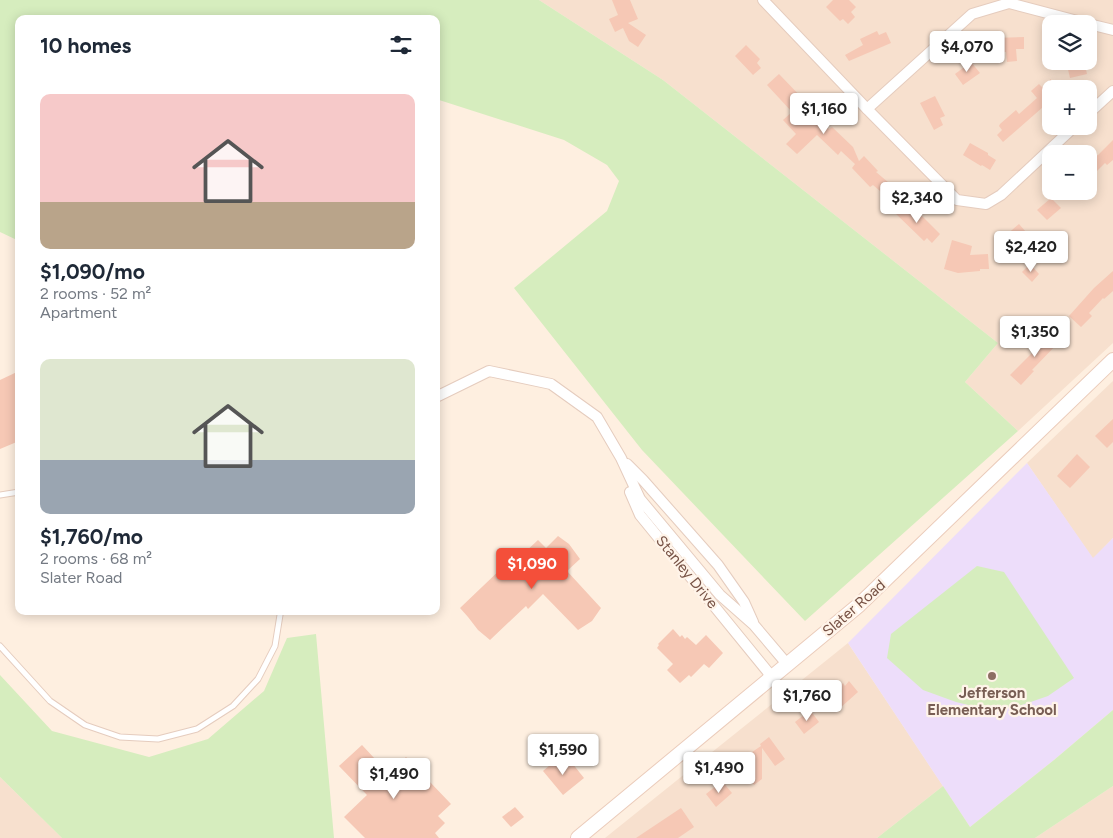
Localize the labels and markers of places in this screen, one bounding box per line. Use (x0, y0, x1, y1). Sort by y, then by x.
pin: $4,070 (926, 30, 1008, 73)
pin: $1,160 (783, 92, 865, 135)
pin: $2,340 (876, 182, 958, 224)
pin: $2,420 (990, 230, 1072, 273)
pin: $1,350 (994, 316, 1076, 358)
pin: $1,090 (491, 548, 573, 590)
marker: Jefferson Elementary School (986, 670, 998, 682)
pin: $1,760 (766, 680, 848, 722)
place label: Jefferson Elementary School (927, 684, 1057, 719)
pin: $1,590 (522, 734, 604, 776)
pin: $1,490 (678, 752, 760, 794)
pin: $1,490 (353, 758, 435, 800)

